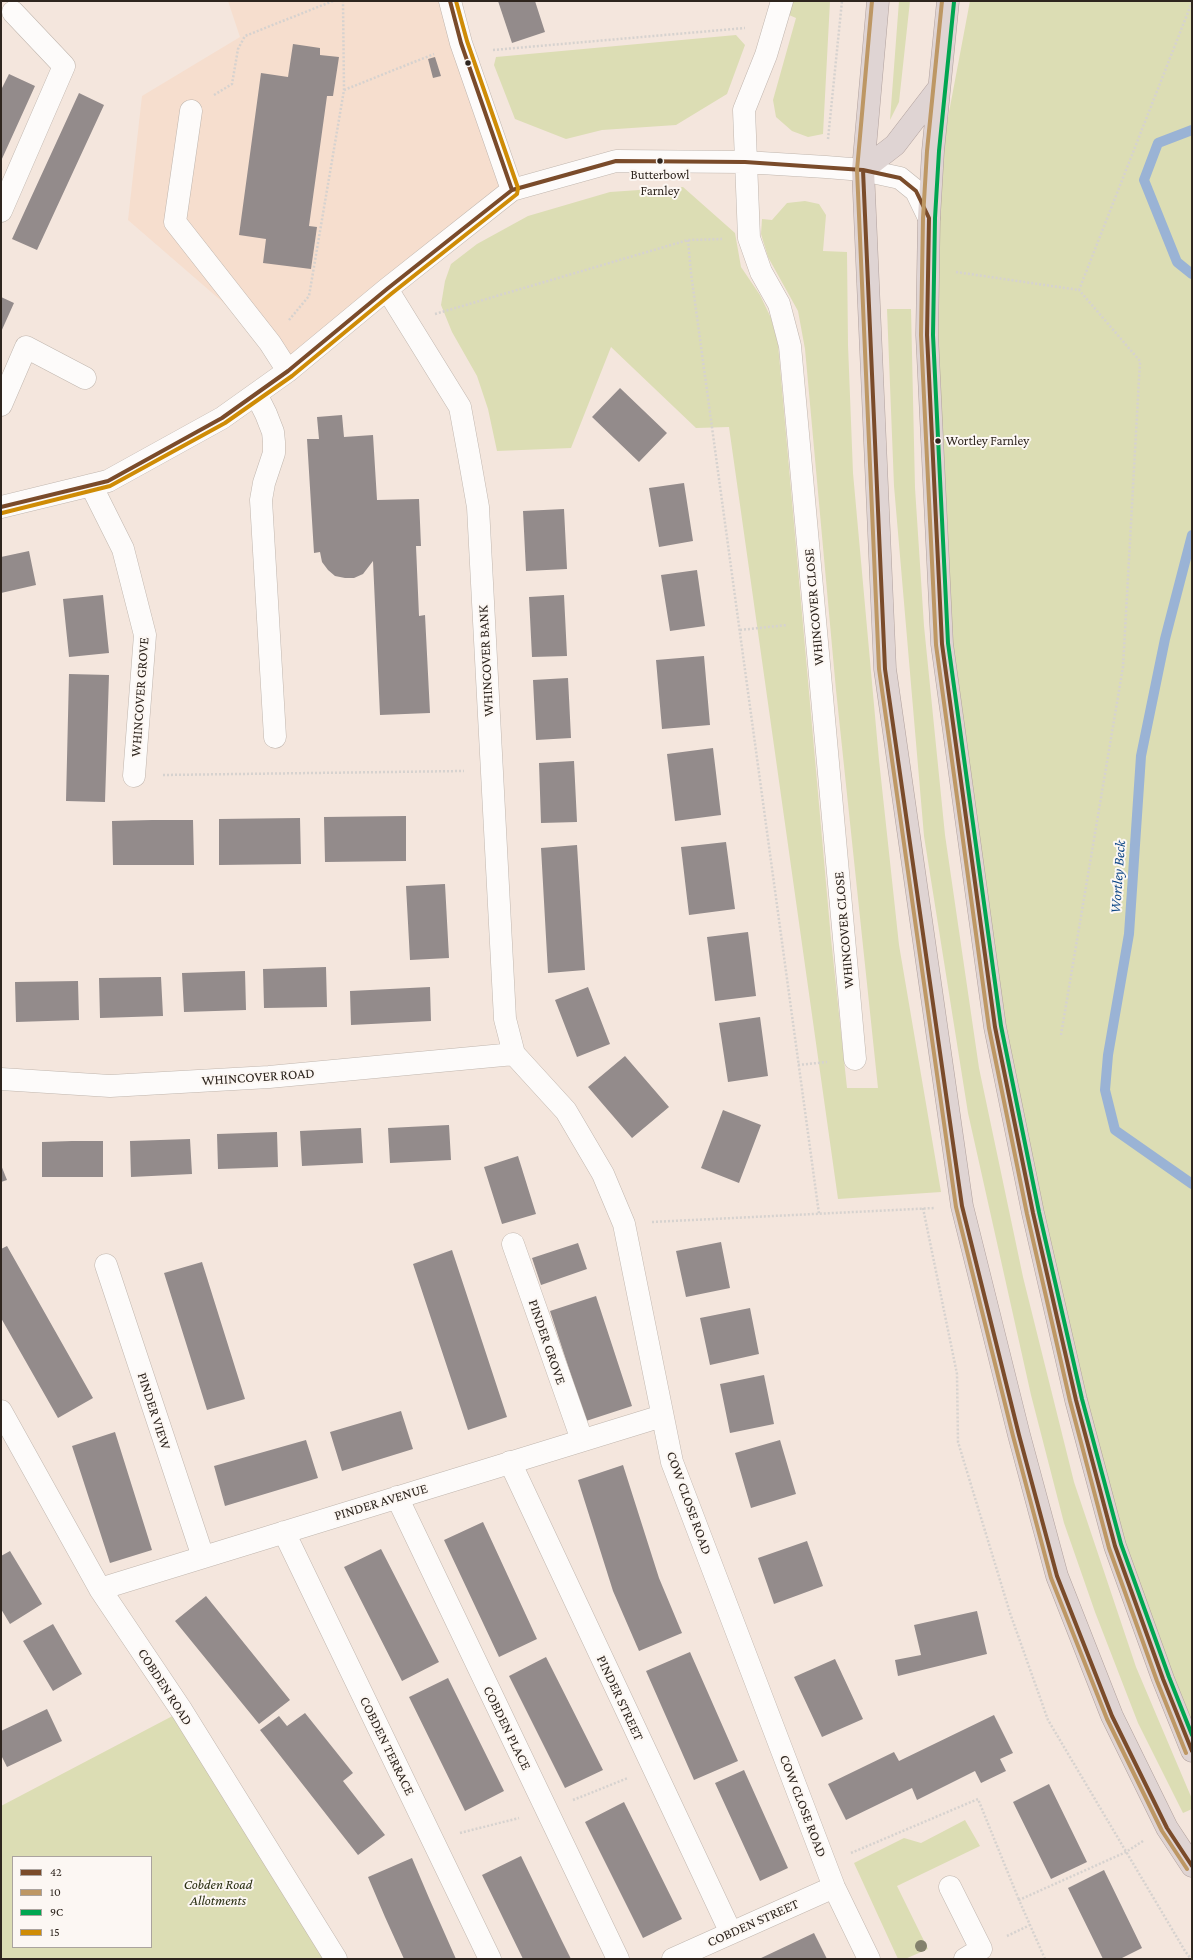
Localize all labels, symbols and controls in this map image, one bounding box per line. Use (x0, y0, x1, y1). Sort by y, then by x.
unlabelled marker (463, 58, 473, 68)
marker: Butterbowl Farnley (655, 156, 665, 166)
place label: Butterbowl Farnley (631, 167, 689, 198)
place label: Wortley Farnley (946, 433, 1029, 449)
marker: Wortley Farnley (933, 436, 943, 446)
street label: WHINCOVER CLOSE (801, 548, 827, 666)
street label: WHINCOVER BANK (475, 605, 497, 717)
street label: WHINCOVER GROVE (127, 637, 153, 757)
water label: Wortley Beck (1106, 840, 1130, 914)
street label: WHINCOVER CLOSE (831, 871, 857, 989)
street label: WHINCOVER ROAD (201, 1065, 315, 1089)
street label: PINDER GROVE (525, 1297, 569, 1387)
street label: PINDER VIEW (134, 1370, 174, 1452)
street label: COW CLOSE ROAD (663, 1449, 715, 1557)
street label: PINDER AVENUE (332, 1480, 430, 1524)
street label: COBDEN ROAD (134, 1645, 196, 1729)
street label: PINDER STREET (593, 1653, 647, 1743)
street label: COBDEN PLACE (479, 1683, 535, 1773)
street label: COBDEN TERRACE (356, 1694, 418, 1798)
street label: COW CLOSE ROAD (776, 1752, 830, 1860)
legend (12, 1856, 152, 1948)
text: 42 (50, 1865, 62, 1879)
park label: Cobden Road Allotments (184, 1877, 252, 1910)
text: 10 (50, 1885, 61, 1899)
street label: COBDEN STREET (705, 1895, 801, 1951)
text: 9C (50, 1905, 63, 1919)
text: 15 (50, 1925, 60, 1939)

